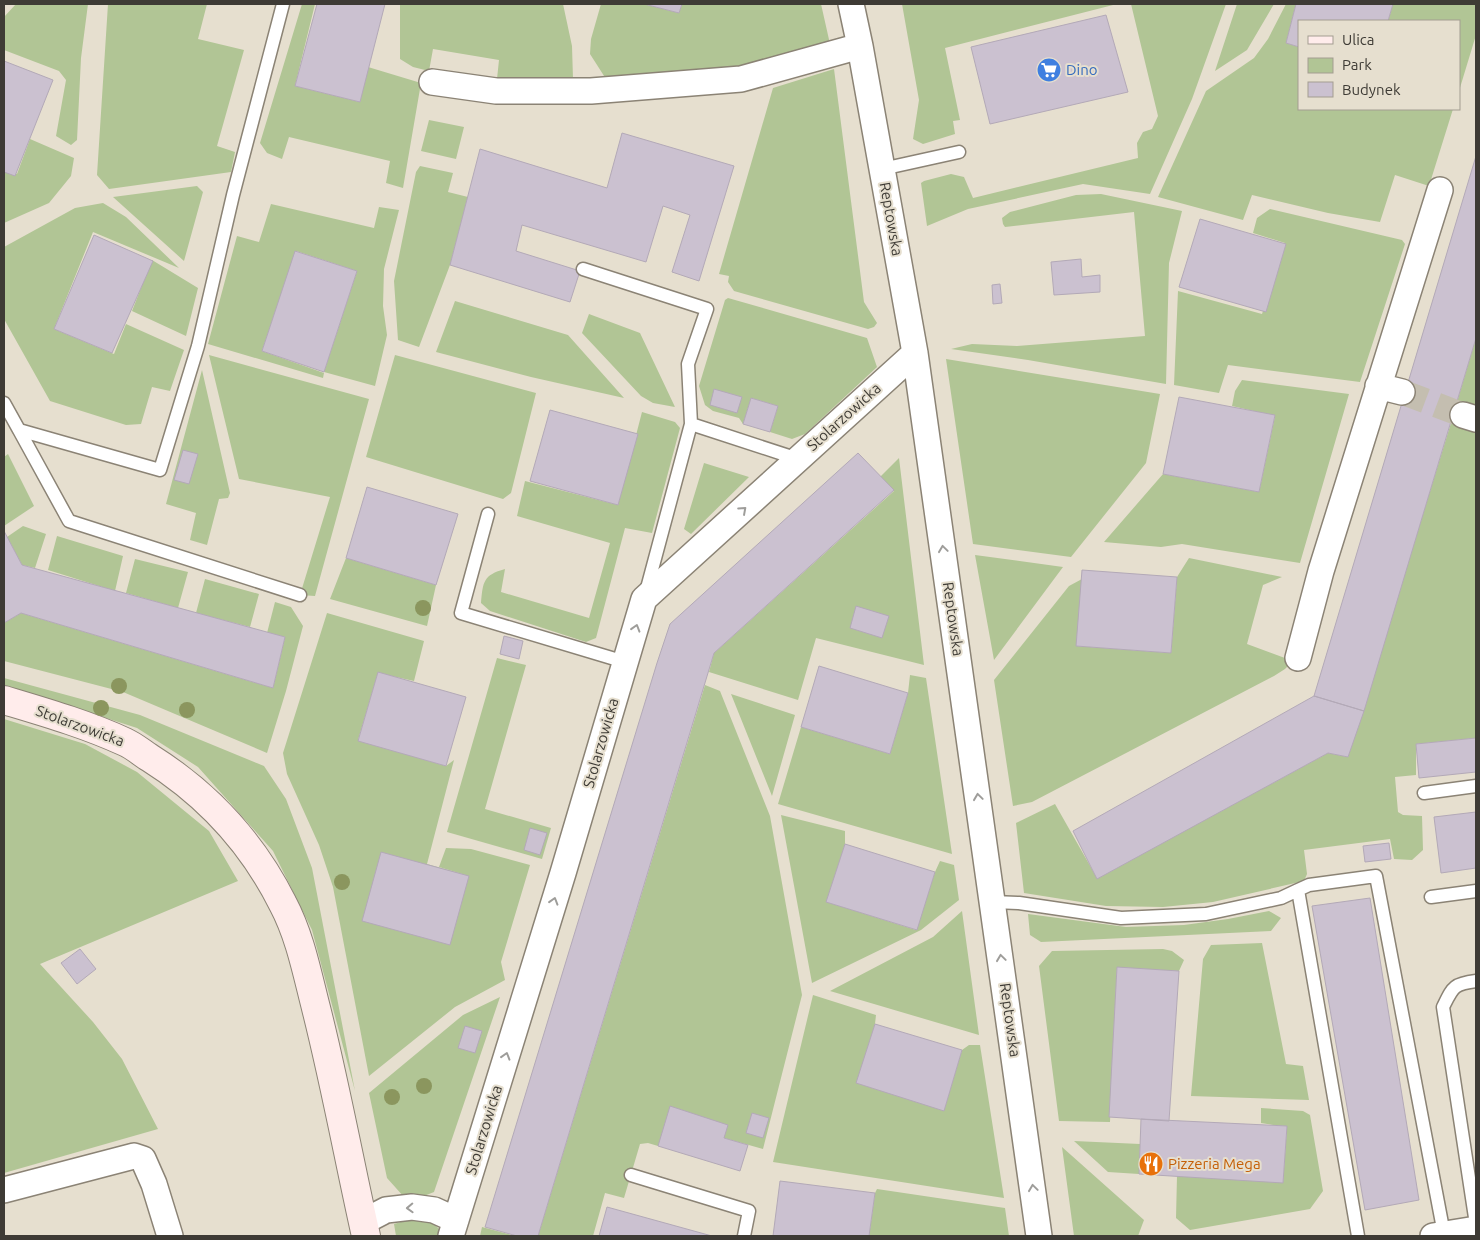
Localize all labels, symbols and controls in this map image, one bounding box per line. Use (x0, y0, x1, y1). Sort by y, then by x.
legend (1298, 20, 1460, 110)
text: Ulica (1342, 31, 1374, 48)
text: Park (1342, 56, 1372, 73)
supermarket icon: Dino (1036, 57, 1062, 83)
place label: Dino (1066, 61, 1098, 78)
text: Budynek (1342, 81, 1401, 98)
street label: Reptowska (877, 181, 906, 257)
street label: Stolarzowicka (803, 379, 884, 454)
one-way arrow (737, 507, 746, 516)
one-way arrow (938, 545, 949, 553)
street label: Reptowska (940, 581, 967, 657)
one-way arrow (630, 624, 640, 632)
street label: Stolarzowicka (580, 696, 621, 790)
street label: Stolarzowicka (34, 702, 127, 749)
one-way arrow (973, 792, 984, 800)
one-way arrow (549, 897, 559, 905)
one-way arrow (996, 953, 1007, 961)
street label: Reptowska (997, 982, 1024, 1058)
one-way arrow (501, 1052, 511, 1061)
street label: Stolarzowicka (462, 1083, 505, 1177)
restaurant icon: Pizzeria Mega (1138, 1151, 1164, 1177)
place label: Pizzeria Mega (1168, 1155, 1261, 1172)
one-way arrow (1028, 1184, 1039, 1192)
one-way arrow (406, 1203, 414, 1213)

